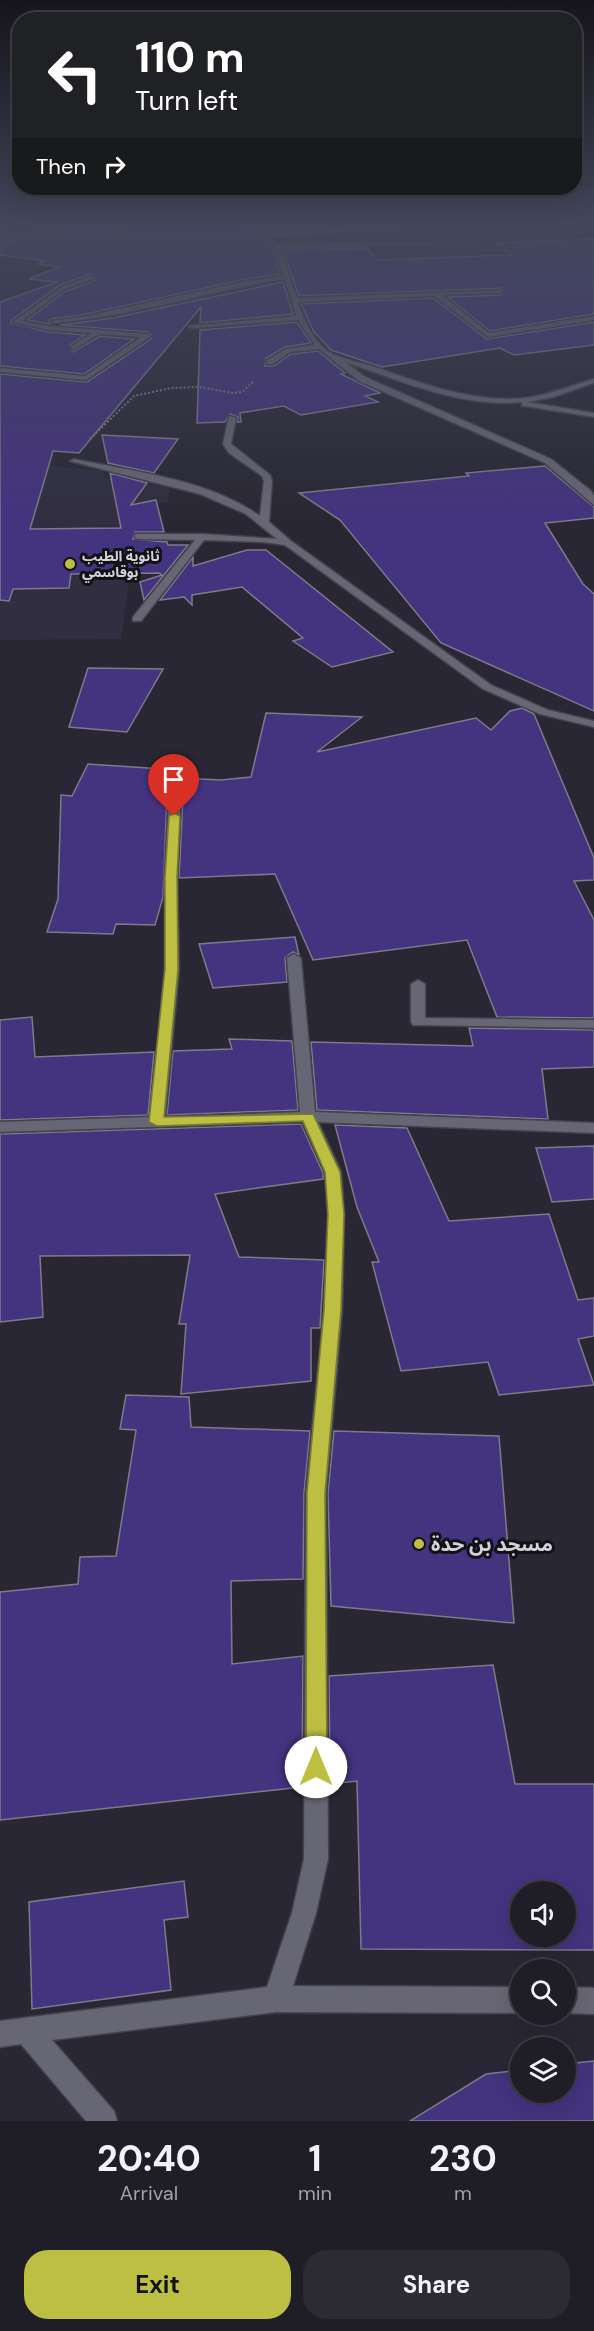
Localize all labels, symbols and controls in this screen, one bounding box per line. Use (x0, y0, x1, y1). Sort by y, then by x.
text: 110 m (135, 30, 245, 85)
icon: left (36, 36, 114, 114)
text: Turn left (135, 83, 238, 118)
icon: right (98, 150, 131, 183)
text: Then (36, 152, 86, 181)
place label: ثانوية الطيب بوقاسمي (82, 547, 160, 583)
marker: ثانوية الطيب بوقاسمي (63, 557, 77, 571)
pin (148, 754, 199, 816)
icon: arrive (157, 763, 190, 796)
place label: مسجد بن حدة (431, 1531, 553, 1557)
marker: مسجد بن حدة (412, 1537, 426, 1551)
position arrow (284, 1735, 348, 1799)
map controls (510, 1881, 576, 2103)
button: sound (510, 1881, 576, 1947)
button: search (510, 1959, 576, 2025)
button: layers (510, 2037, 576, 2103)
text: 20:40 (97, 2135, 201, 2182)
text: 1 (308, 2135, 322, 2182)
text: 230 (429, 2135, 497, 2182)
text: Arrival (120, 2180, 178, 2206)
text: min (298, 2180, 332, 2206)
text: m (454, 2180, 472, 2206)
button: Exit (24, 2250, 291, 2319)
button: Share (303, 2250, 570, 2319)

